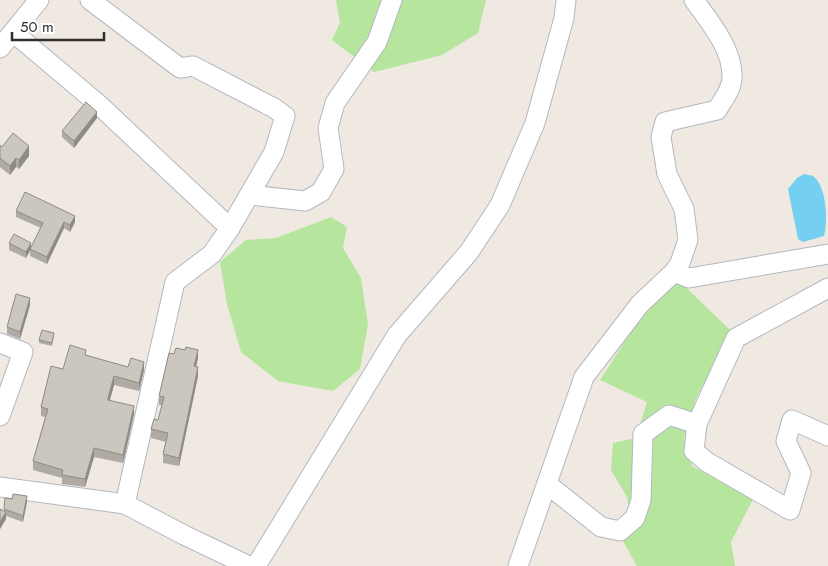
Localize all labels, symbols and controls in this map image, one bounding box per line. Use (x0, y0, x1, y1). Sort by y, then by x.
scale bar (12, 10, 105, 42)
text: 50 m (20, 16, 54, 38)

